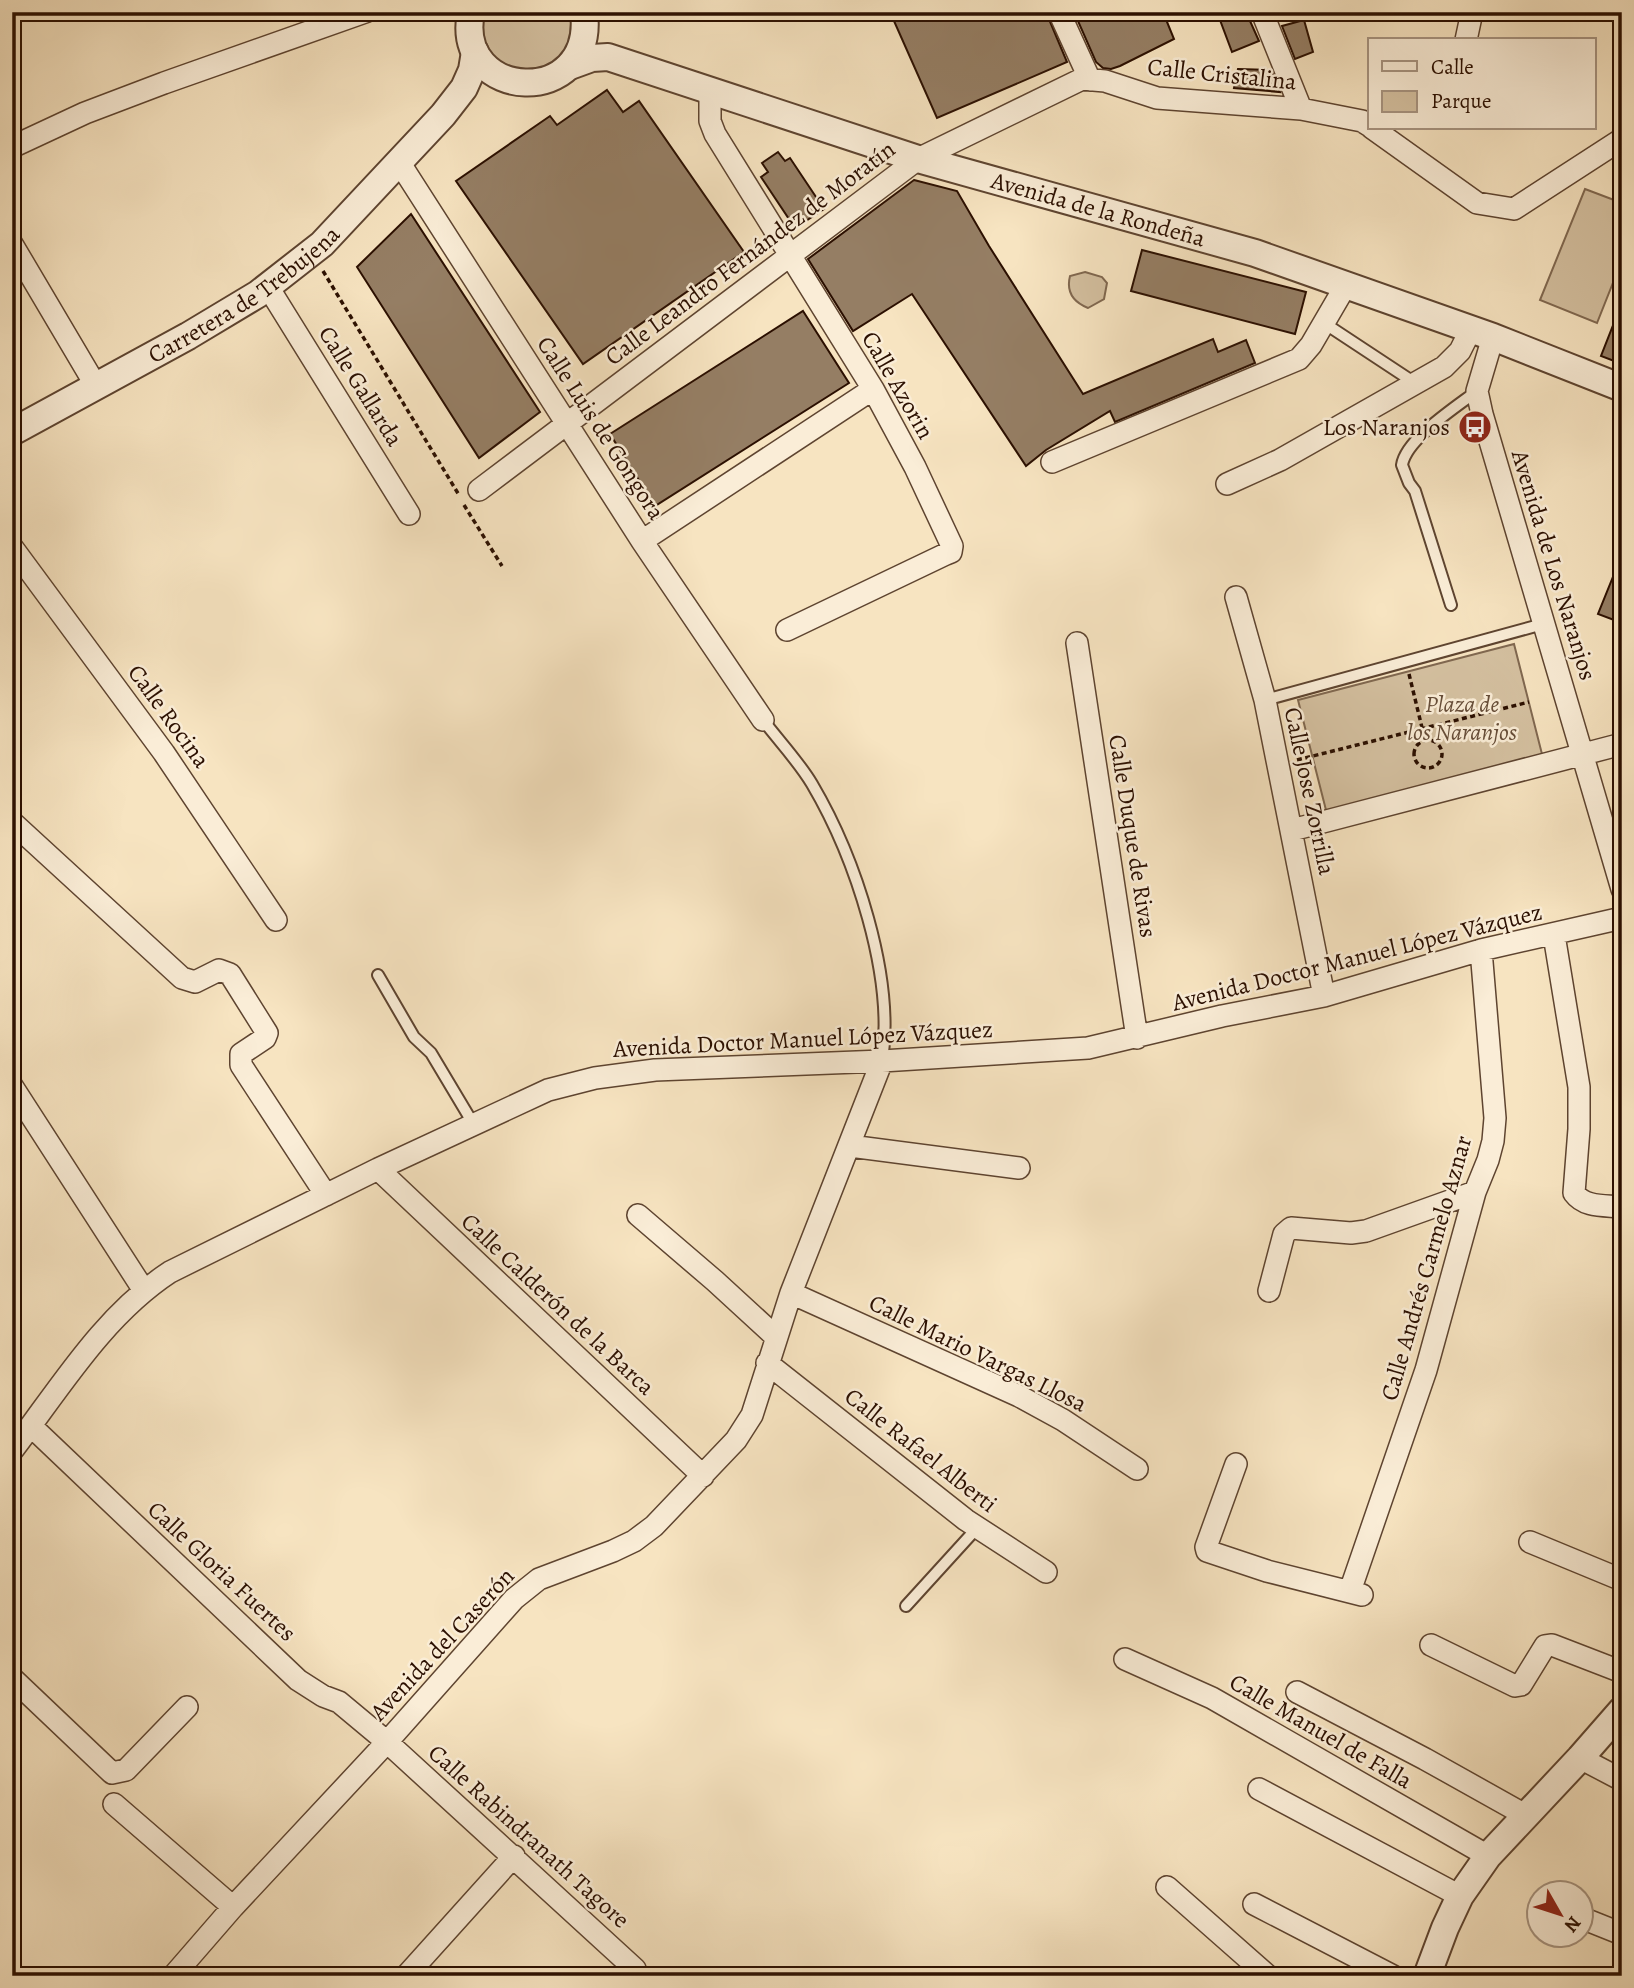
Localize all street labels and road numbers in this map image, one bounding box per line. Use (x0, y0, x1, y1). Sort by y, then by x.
street label: Calle Cristalina (1146, 50, 1299, 98)
street label: Calle Leandro Fernández de Moratín (598, 133, 902, 373)
street label: Avenida de la Rondeña (987, 164, 1210, 255)
street label: Carretera de Trebujena (142, 218, 348, 371)
street label: Calle Gallarda (311, 320, 411, 453)
street label: Calle Azorin (854, 325, 942, 445)
street label: Calle Luis de Gongora (530, 330, 673, 527)
street label: Avenida de Los Naranjos (1503, 445, 1604, 684)
street label: Calle Rocina (121, 658, 218, 775)
street label: Calle Jose Zorrilla (1277, 704, 1344, 879)
street label: Calle Duque de Rivas (1101, 732, 1165, 940)
street label: Avenida Doctor Manuel López Vázquez (1168, 895, 1545, 1019)
street label: Avenida Doctor Manuel López Vázquez (611, 1013, 994, 1065)
street label: Calle Andrés Carmelo Aznar (1373, 1132, 1479, 1404)
street label: Calle Calderón de la Barca (454, 1206, 662, 1403)
street label: Calle Mario Vargas Llosa (864, 1286, 1093, 1420)
street label: Calle Rafael Alberti (838, 1380, 1004, 1520)
street label: Calle Gloria Fuertes (141, 1494, 303, 1648)
street label: Avenida del Caserón (362, 1561, 521, 1728)
street label: Calle Manuel de Falla (1224, 1666, 1419, 1797)
street label: Calle Rabindranath Tagore (421, 1737, 637, 1935)

